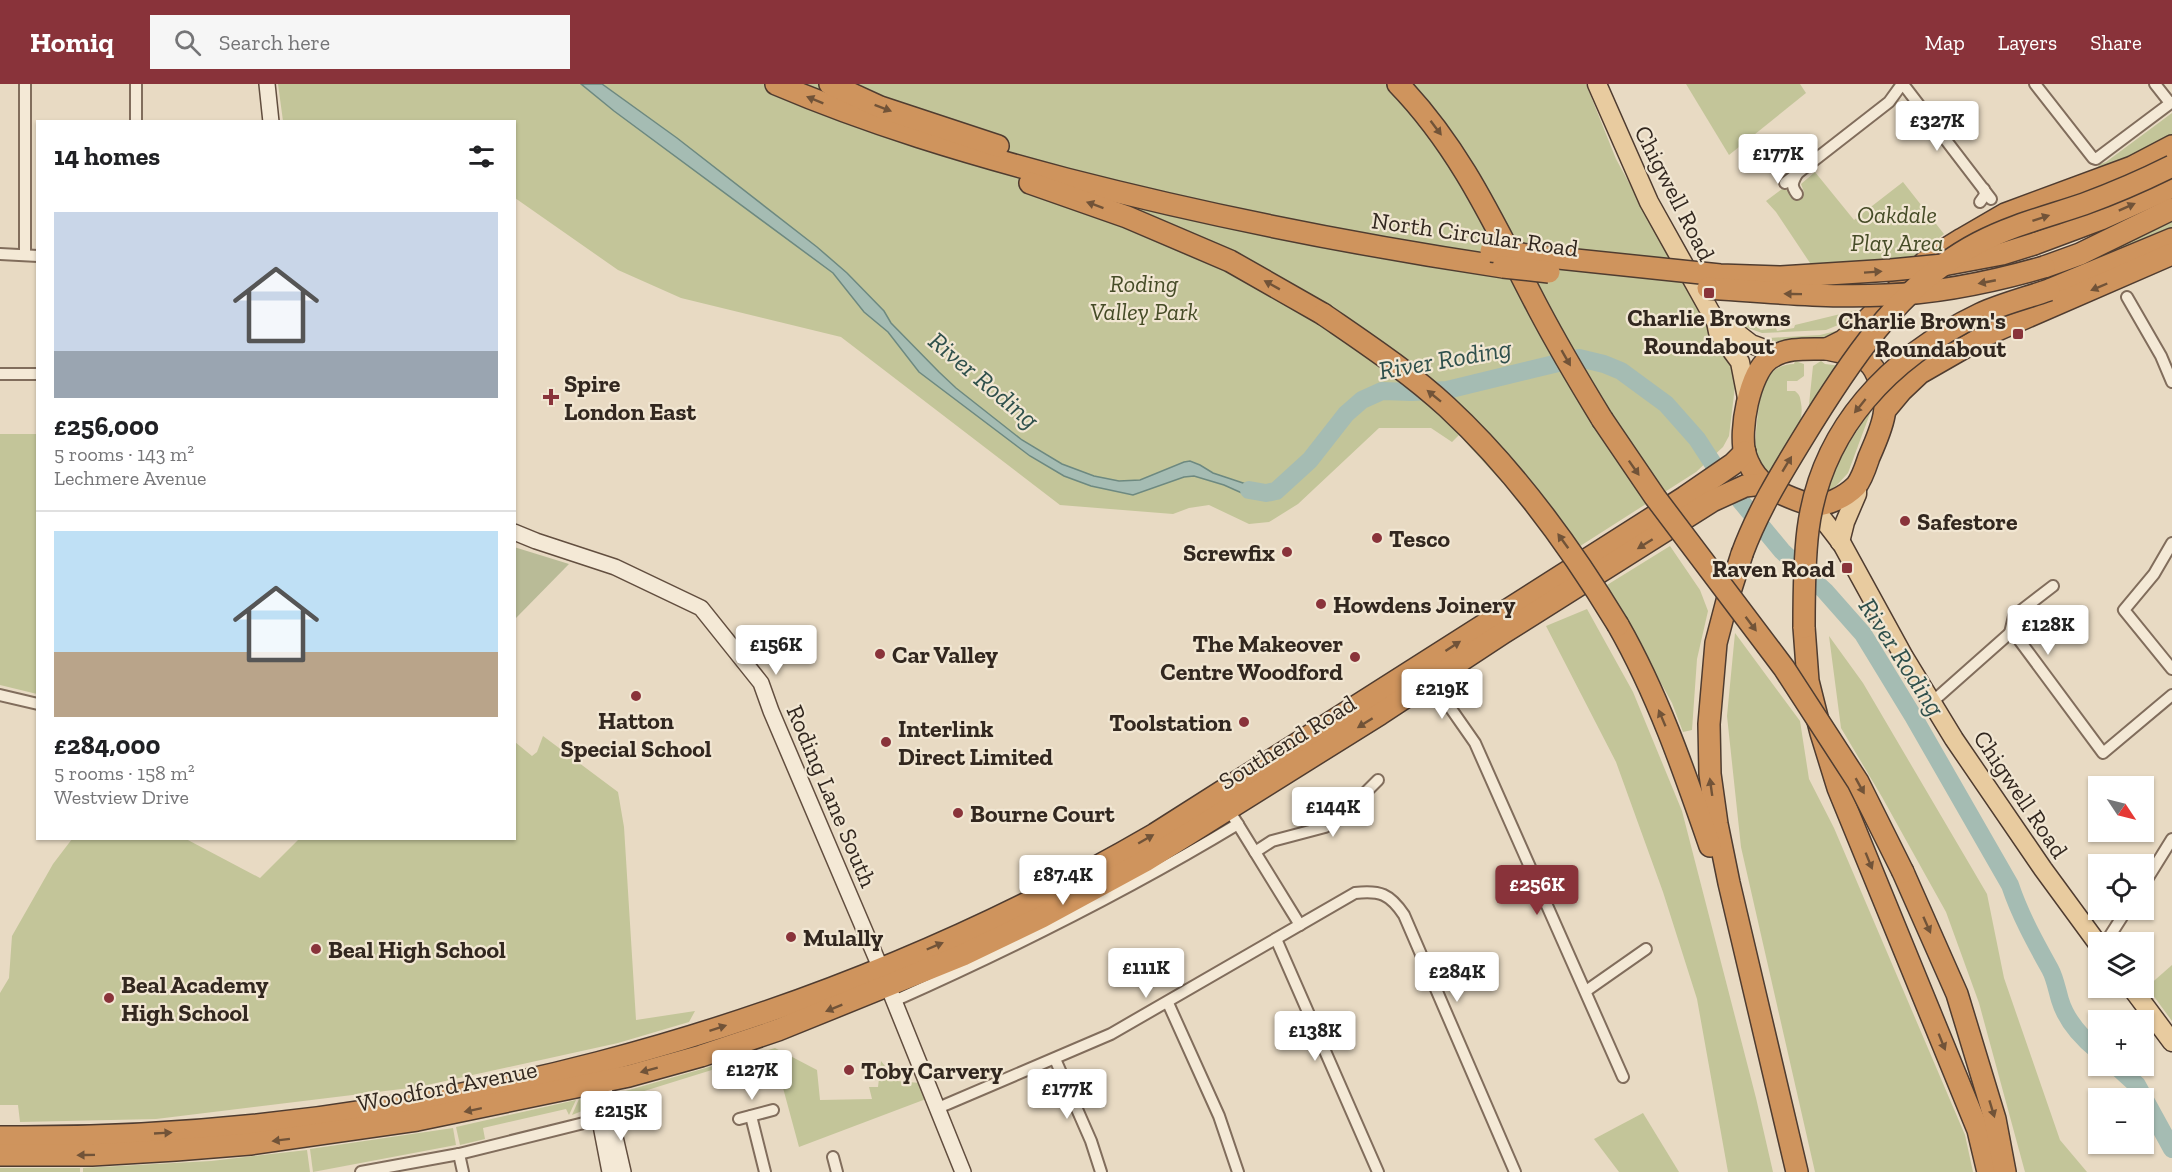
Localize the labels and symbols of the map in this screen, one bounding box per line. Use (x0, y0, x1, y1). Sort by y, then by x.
one-way arrow (806, 95, 824, 105)
pin: £327K (1895, 101, 1979, 152)
one-way arrow (874, 103, 892, 113)
one-way arrow (1430, 120, 1443, 136)
street label: Chigwell Road (1628, 120, 1722, 266)
pin: £177K (1736, 134, 1820, 185)
one-way arrow (1086, 200, 1104, 210)
park label: Oakdale Play Area (1851, 200, 1943, 257)
one-way arrow (2119, 202, 2137, 212)
street label: North Circular Road (1370, 205, 1580, 263)
one-way arrow (2032, 213, 2050, 222)
one-way arrow (1864, 267, 1883, 276)
park label: Roding Valley Park (1090, 269, 1198, 326)
one-way arrow (1977, 278, 1996, 287)
one-way arrow (1264, 280, 1281, 290)
one-way arrow (2090, 282, 2108, 292)
marker: Charlie Browns Roundabout (1702, 286, 1716, 300)
one-way arrow (1784, 289, 1803, 299)
place label: Charlie Browns Roundabout (1627, 303, 1791, 360)
place label: Charlie Brown's Roundabout (1838, 306, 2006, 363)
water label: River Roding (922, 325, 1046, 436)
marker: Charlie Brown's Roundabout (2011, 327, 2025, 341)
water label: River Roding (1376, 331, 1515, 386)
one-way arrow (1561, 350, 1571, 367)
place label: Spire London East (564, 369, 697, 426)
marker: Spire London East (542, 388, 560, 406)
one-way arrow (1427, 390, 1442, 403)
one-way arrow (1853, 398, 1866, 414)
one-way arrow (1782, 456, 1793, 472)
one-way arrow (1628, 460, 1640, 476)
place label: Safestore (1917, 507, 2018, 536)
marker: Safestore (1898, 514, 1912, 528)
place label: Tesco (1389, 524, 1450, 553)
marker: Tesco (1370, 531, 1384, 545)
one-way arrow (1558, 533, 1570, 548)
place label: Screwfix (1183, 538, 1275, 567)
one-way arrow (1637, 538, 1653, 549)
marker: Screwfix (1280, 545, 1294, 559)
place label: Raven Road (1712, 554, 1835, 583)
marker: Raven Road (1840, 561, 1854, 575)
place label: Howdens Joinery (1333, 590, 1516, 619)
water label: River Roding (1852, 592, 1952, 723)
marker: Howdens Joinery (1314, 597, 1328, 611)
pin: £128K (2006, 605, 2090, 656)
one-way arrow (1745, 616, 1757, 632)
pin: £156K (734, 625, 818, 676)
place label: The Makeover Centre Woodford (1160, 629, 1343, 686)
place label: Car Valley (892, 640, 998, 669)
one-way arrow (1445, 640, 1461, 651)
marker: Car Valley (873, 647, 887, 661)
marker: The Makeover Centre Woodford (1348, 650, 1362, 664)
pin: £219K (1400, 669, 1484, 720)
street label: Southend Road (1213, 688, 1361, 796)
marker: Hatton Special School (629, 689, 643, 703)
street label: Roding Lane South (781, 701, 884, 892)
place label: Hatton Special School (560, 706, 712, 763)
place label: Toolstation (1109, 708, 1232, 737)
one-way arrow (1657, 708, 1667, 726)
place label: Interlink Direct Limited (898, 714, 1053, 771)
marker: Toolstation (1237, 715, 1251, 729)
one-way arrow (1357, 718, 1373, 729)
street label: Chigwell Road (1968, 725, 2074, 863)
marker: Interlink Direct Limited (879, 735, 893, 749)
north arrow (2088, 776, 2154, 842)
one-way arrow (1707, 778, 1716, 797)
one-way arrow (1855, 778, 1865, 795)
pin: £144K (1291, 787, 1375, 838)
place label: Bourne Court (970, 799, 1115, 828)
marker: Bourne Court (951, 806, 965, 820)
one-way arrow (1138, 834, 1155, 844)
one-way arrow (1864, 853, 1874, 871)
pin: £87.4K (1014, 855, 1112, 906)
pin: £256K (1495, 865, 1579, 916)
one-way arrow (1922, 917, 1931, 934)
place label: Mulally (803, 923, 884, 952)
marker: Mulally (784, 930, 798, 944)
place label: Beal High School (328, 935, 506, 964)
one-way arrow (926, 941, 944, 951)
marker: Beal High School (309, 942, 323, 956)
pin: £111K (1104, 948, 1188, 999)
pin: £284K (1415, 952, 1499, 1003)
place label: Beal Academy High School (121, 970, 269, 1027)
marker: Beal Academy High School (102, 991, 116, 1005)
one-way arrow (824, 1003, 842, 1013)
pin: £138K (1273, 1011, 1357, 1062)
one-way arrow (710, 1023, 728, 1032)
one-way arrow (1938, 1033, 1947, 1051)
pin: £127K (710, 1050, 794, 1101)
street label: Woodford Avenue (354, 1054, 540, 1118)
place label: Toby Carvery (861, 1056, 1003, 1085)
marker: Toby Carvery (842, 1063, 856, 1077)
one-way arrow (640, 1066, 658, 1076)
pin: £177K (1025, 1069, 1109, 1120)
pin: £215K (579, 1091, 663, 1142)
one-way arrow (1988, 1100, 1997, 1118)
one-way arrow (464, 1105, 483, 1115)
one-way arrow (154, 1129, 173, 1138)
one-way arrow (271, 1135, 290, 1145)
one-way arrow (77, 1150, 96, 1160)

